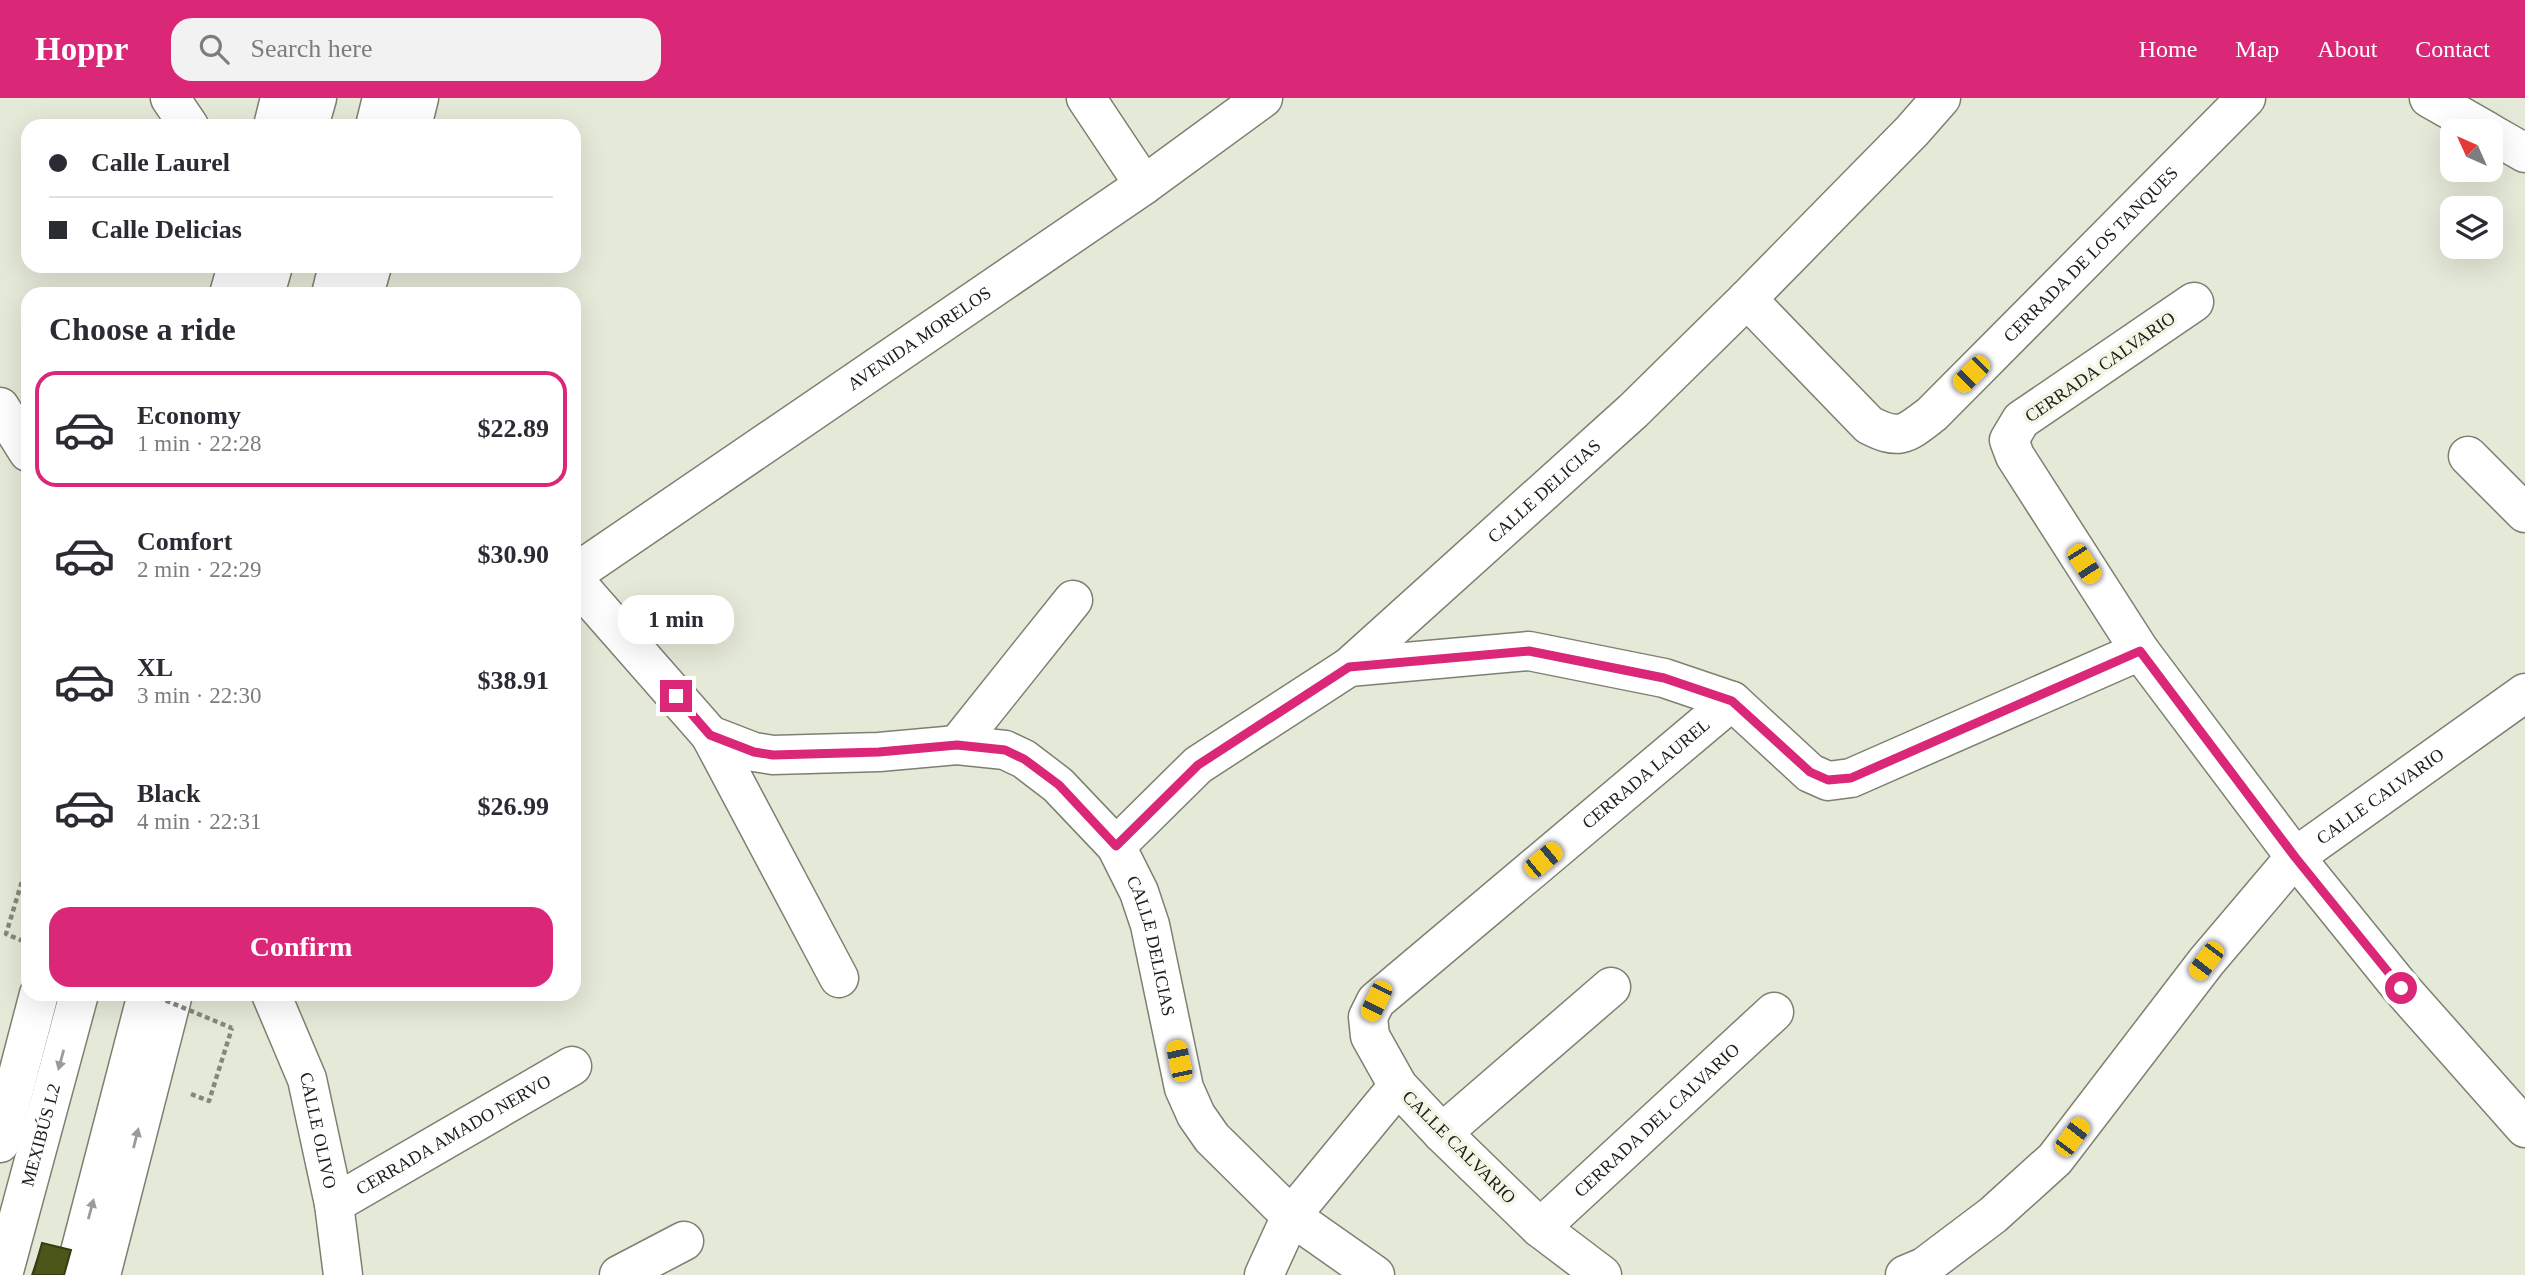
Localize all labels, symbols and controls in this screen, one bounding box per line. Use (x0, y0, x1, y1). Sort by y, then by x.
search box (171, 18, 661, 81)
icon: search (195, 30, 233, 68)
text: Hoppr (35, 31, 129, 67)
text: Search here (251, 34, 373, 63)
text: Home (2139, 36, 2197, 62)
text: Map (2235, 36, 2279, 62)
text: About (2317, 36, 2377, 62)
text: Contact (2415, 36, 2490, 62)
north arrow (2440, 119, 2502, 182)
map controls (2440, 119, 2503, 259)
text: Calle Laurel (91, 148, 230, 177)
street label: CERRADA DE LOS TANQUES (1999, 163, 2182, 346)
button: layers (2440, 196, 2503, 259)
text: Calle Delicias (91, 215, 242, 244)
street label: AVENIDA MORELOS (844, 282, 995, 394)
street label: CERRADA CALVARIO (2021, 308, 2179, 426)
text: Choose a ride (49, 311, 236, 347)
car (1949, 352, 1994, 396)
icon: car (53, 398, 116, 461)
text: Economy (137, 401, 241, 430)
text: $22.89 (478, 414, 549, 443)
text: 1 min · 22:28 (137, 431, 262, 456)
street label: CALLE DELICIAS (1484, 435, 1605, 547)
icon: car (53, 524, 116, 587)
text: Comfort (137, 527, 232, 556)
text: $30.90 (478, 540, 549, 569)
car (2064, 541, 2105, 587)
text: 2 min · 22:29 (137, 557, 262, 582)
callout: 1 min (618, 594, 734, 644)
text: 1 min (648, 607, 704, 632)
icon: car (53, 650, 116, 713)
text: XL (137, 653, 173, 682)
text: $38.91 (478, 666, 549, 695)
route end (660, 680, 692, 712)
text: 3 min · 22:30 (137, 683, 262, 708)
street label: CERRADA LAUREL (1578, 714, 1714, 833)
street label: CALLE CALVARIO (2313, 744, 2448, 848)
icon: car (53, 776, 116, 839)
text: Black (137, 779, 201, 808)
text: $26.99 (478, 792, 549, 821)
text: 4 min · 22:31 (137, 809, 262, 834)
car (1521, 838, 1566, 882)
street label: CALLE DELICIAS (1122, 872, 1179, 1018)
button: Confirm (49, 907, 553, 987)
car (2185, 938, 2228, 984)
route start (2385, 972, 2417, 1004)
car (1358, 978, 1395, 1024)
car (1165, 1038, 1194, 1084)
street label: CERRADA DEL CALVARIO (1570, 1039, 1744, 1201)
one-way arrow (55, 1049, 66, 1071)
street label: CALLE OLIVO (295, 1069, 340, 1191)
street label: CERRADA AMADO NERVO (352, 1071, 554, 1199)
street label: MEXIBÚS L2 (17, 1081, 64, 1189)
street label: CALLE CALVARIO (1398, 1086, 1520, 1208)
car (2051, 1114, 2094, 1160)
one-way arrow (131, 1127, 142, 1149)
one-way arrow (86, 1198, 97, 1220)

